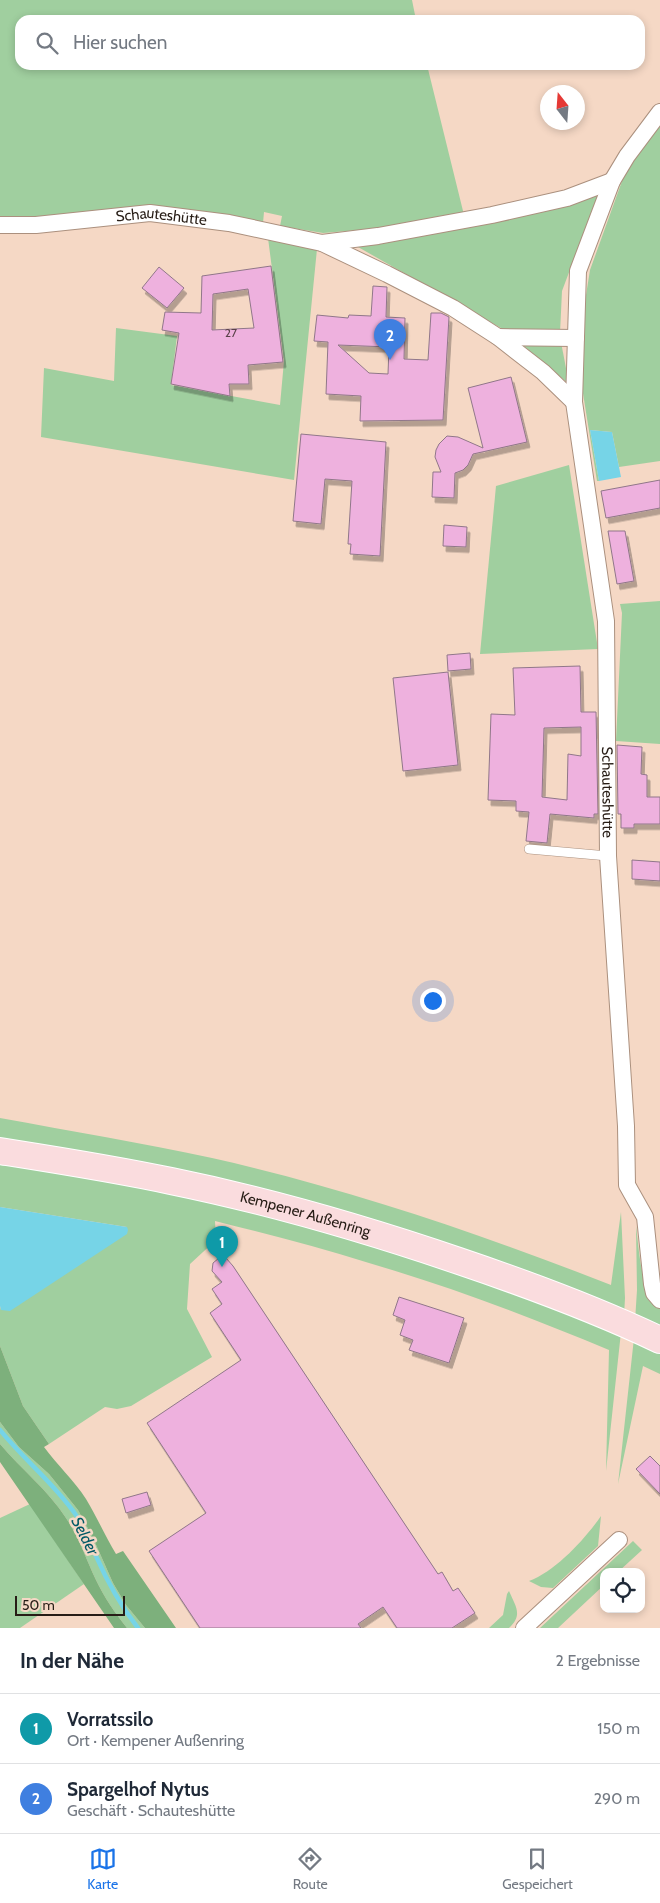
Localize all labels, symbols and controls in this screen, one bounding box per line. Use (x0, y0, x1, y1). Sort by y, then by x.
search box (15, 15, 645, 70)
icon: search (33, 29, 61, 57)
text: Hier suchen (73, 31, 167, 54)
north arrow (540, 85, 585, 130)
street label: Schauteshütte (115, 204, 208, 229)
pin: 2 (374, 319, 406, 360)
house number: 27 (225, 325, 237, 340)
street label: Schauteshütte (598, 746, 617, 838)
your location (420, 988, 446, 1014)
street label: Kempener Außenring (238, 1188, 373, 1241)
pin: 1 (206, 1226, 238, 1267)
water label: Selder (67, 1514, 103, 1559)
map controls (600, 1568, 645, 1613)
button: locate (600, 1568, 645, 1613)
scale bar (15, 1593, 125, 1616)
text: 50 m (22, 1596, 55, 1614)
text: In der Nähe (20, 1648, 124, 1673)
text: 2 Ergebnisse (556, 1651, 640, 1670)
text: Vorratssilo (67, 1708, 153, 1731)
text: 1 (33, 1719, 39, 1738)
text: 150 m (597, 1719, 640, 1738)
text: Ort · Kempener Außenring (67, 1731, 244, 1750)
text: Spargelhof Nytus (67, 1778, 209, 1801)
text: 2 (32, 1789, 40, 1808)
text: 290 m (594, 1789, 640, 1808)
text: Geschäft · Schauteshütte (67, 1801, 235, 1820)
tab: Karte (87, 1845, 118, 1893)
tab: Route (293, 1845, 328, 1893)
tab: Gespeichert (502, 1845, 573, 1893)

